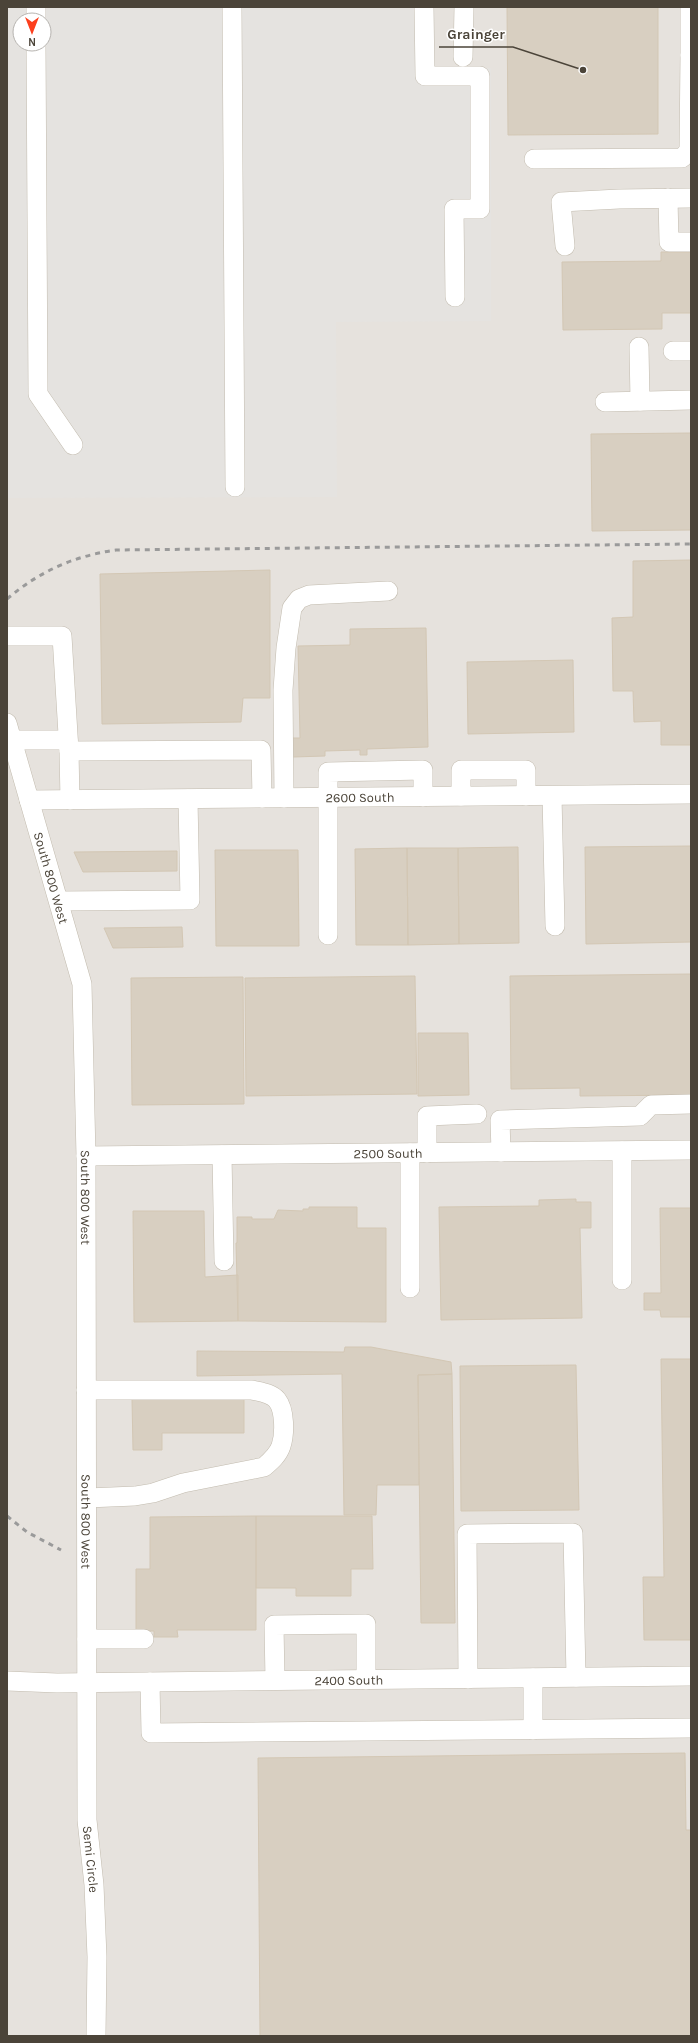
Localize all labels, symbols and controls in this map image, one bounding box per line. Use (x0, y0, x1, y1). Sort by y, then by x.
north arrow (12, 12, 52, 52)
callout: Grainger (439, 21, 513, 47)
text: Grainger (447, 26, 505, 43)
text: N (28, 35, 36, 48)
street label: 2600 South (325, 790, 395, 805)
street label: South 800 West (31, 830, 71, 926)
street label: 2500 South (353, 1146, 423, 1161)
street label: South 800 West (78, 1150, 93, 1245)
street label: South 800 West (78, 1474, 94, 1569)
street label: 2400 South (314, 1672, 383, 1688)
street label: Semi Circle (80, 1825, 101, 1893)

